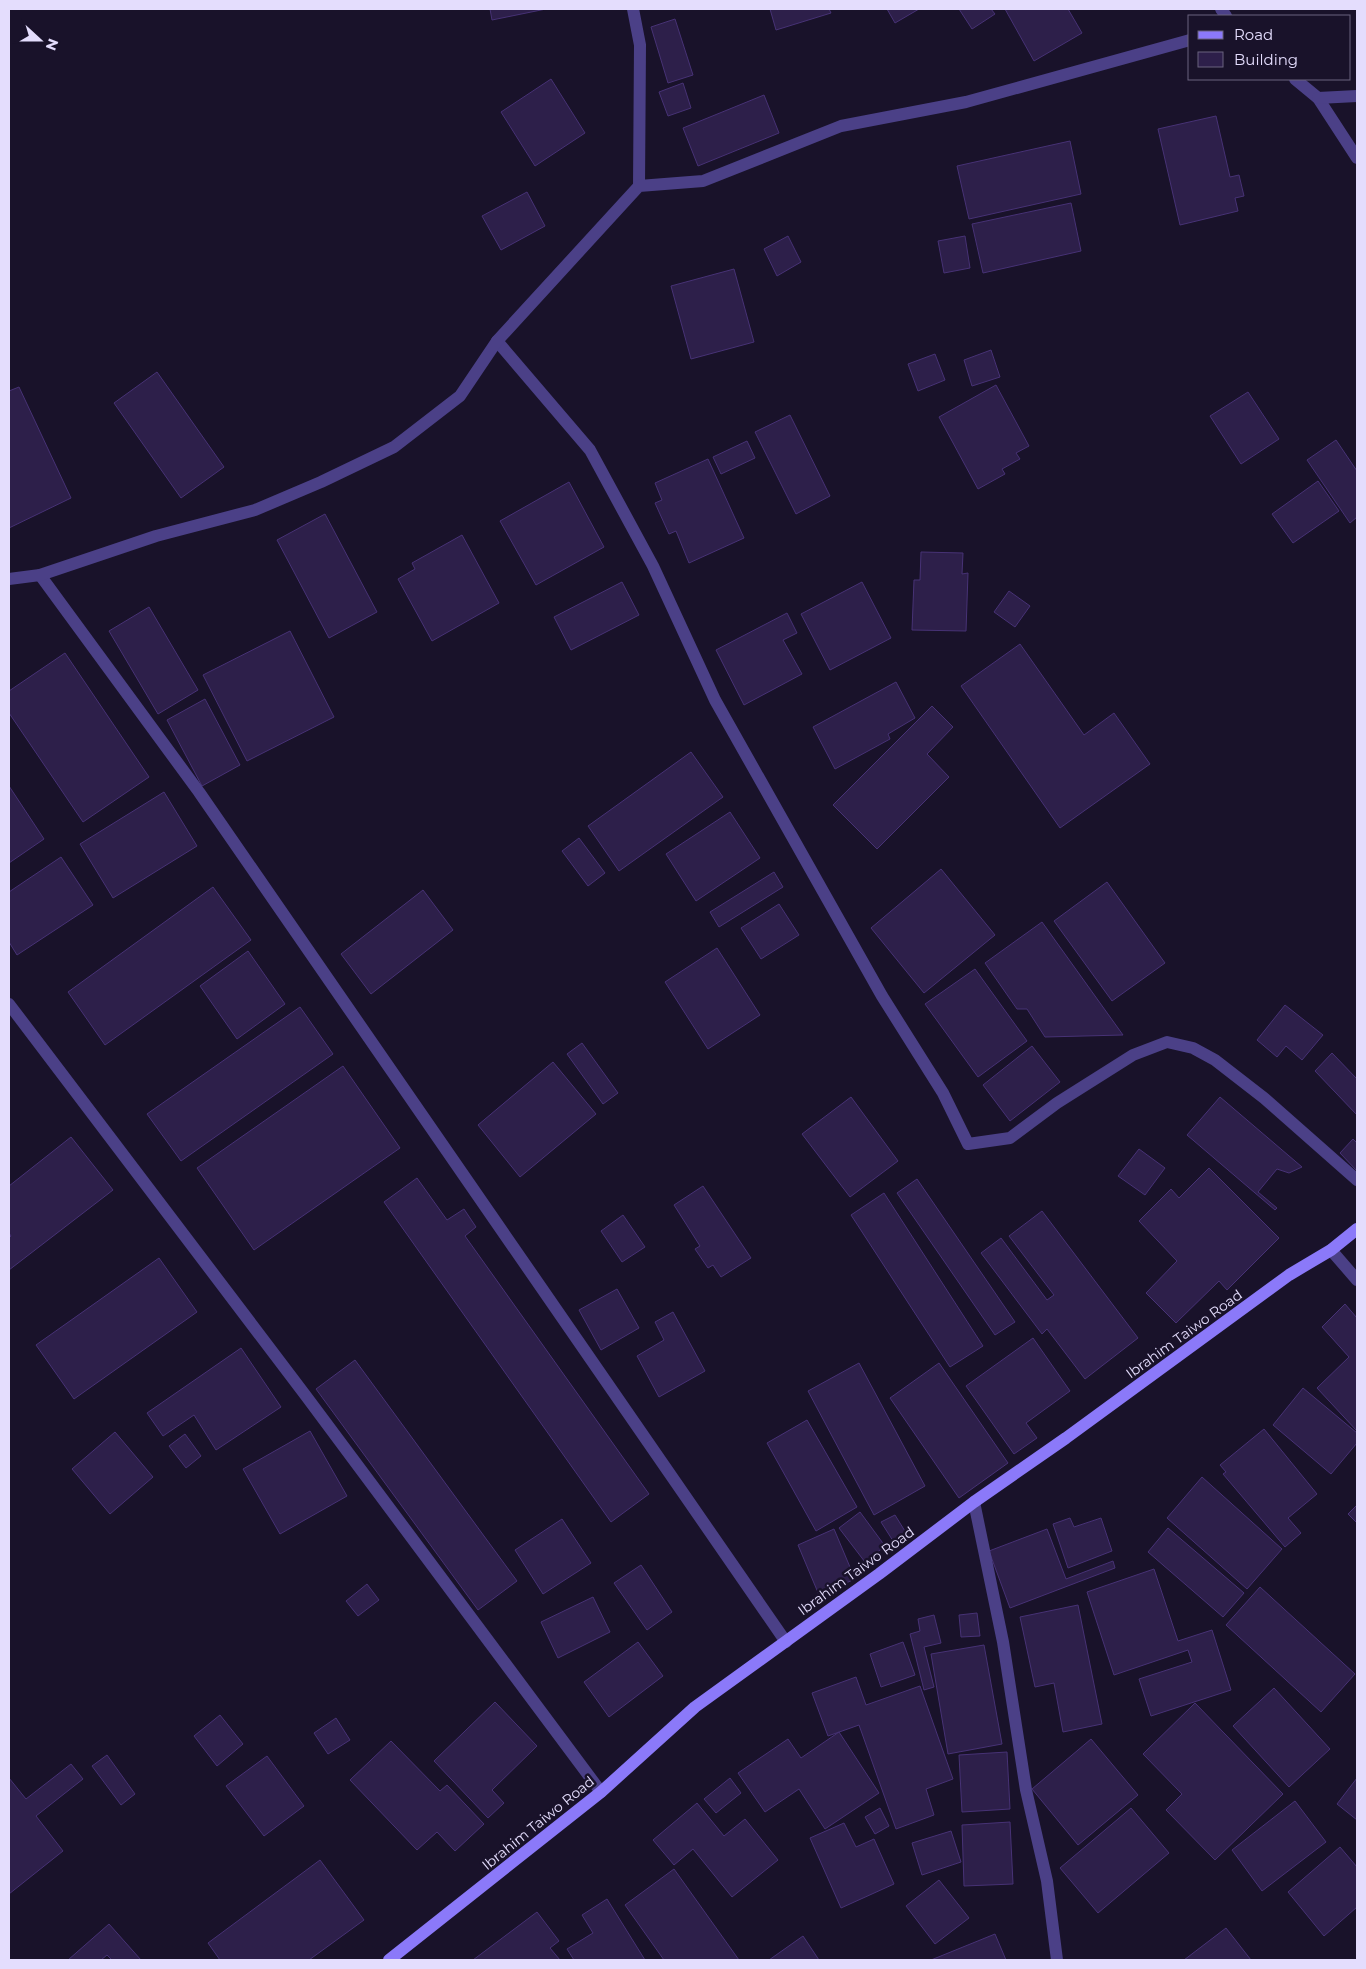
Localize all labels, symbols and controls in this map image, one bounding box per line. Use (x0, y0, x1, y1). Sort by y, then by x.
north arrow (15, 15, 65, 65)
legend (1188, 15, 1351, 80)
text: Road (1234, 25, 1273, 44)
text: N (42, 36, 63, 53)
text: Building (1234, 50, 1298, 69)
street label: Ibrahim Taiwo Road (1122, 1286, 1246, 1382)
street label: Ibrahim Taiwo Road (794, 1523, 918, 1619)
street label: Ibrahim Taiwo Road (478, 1772, 598, 1874)

